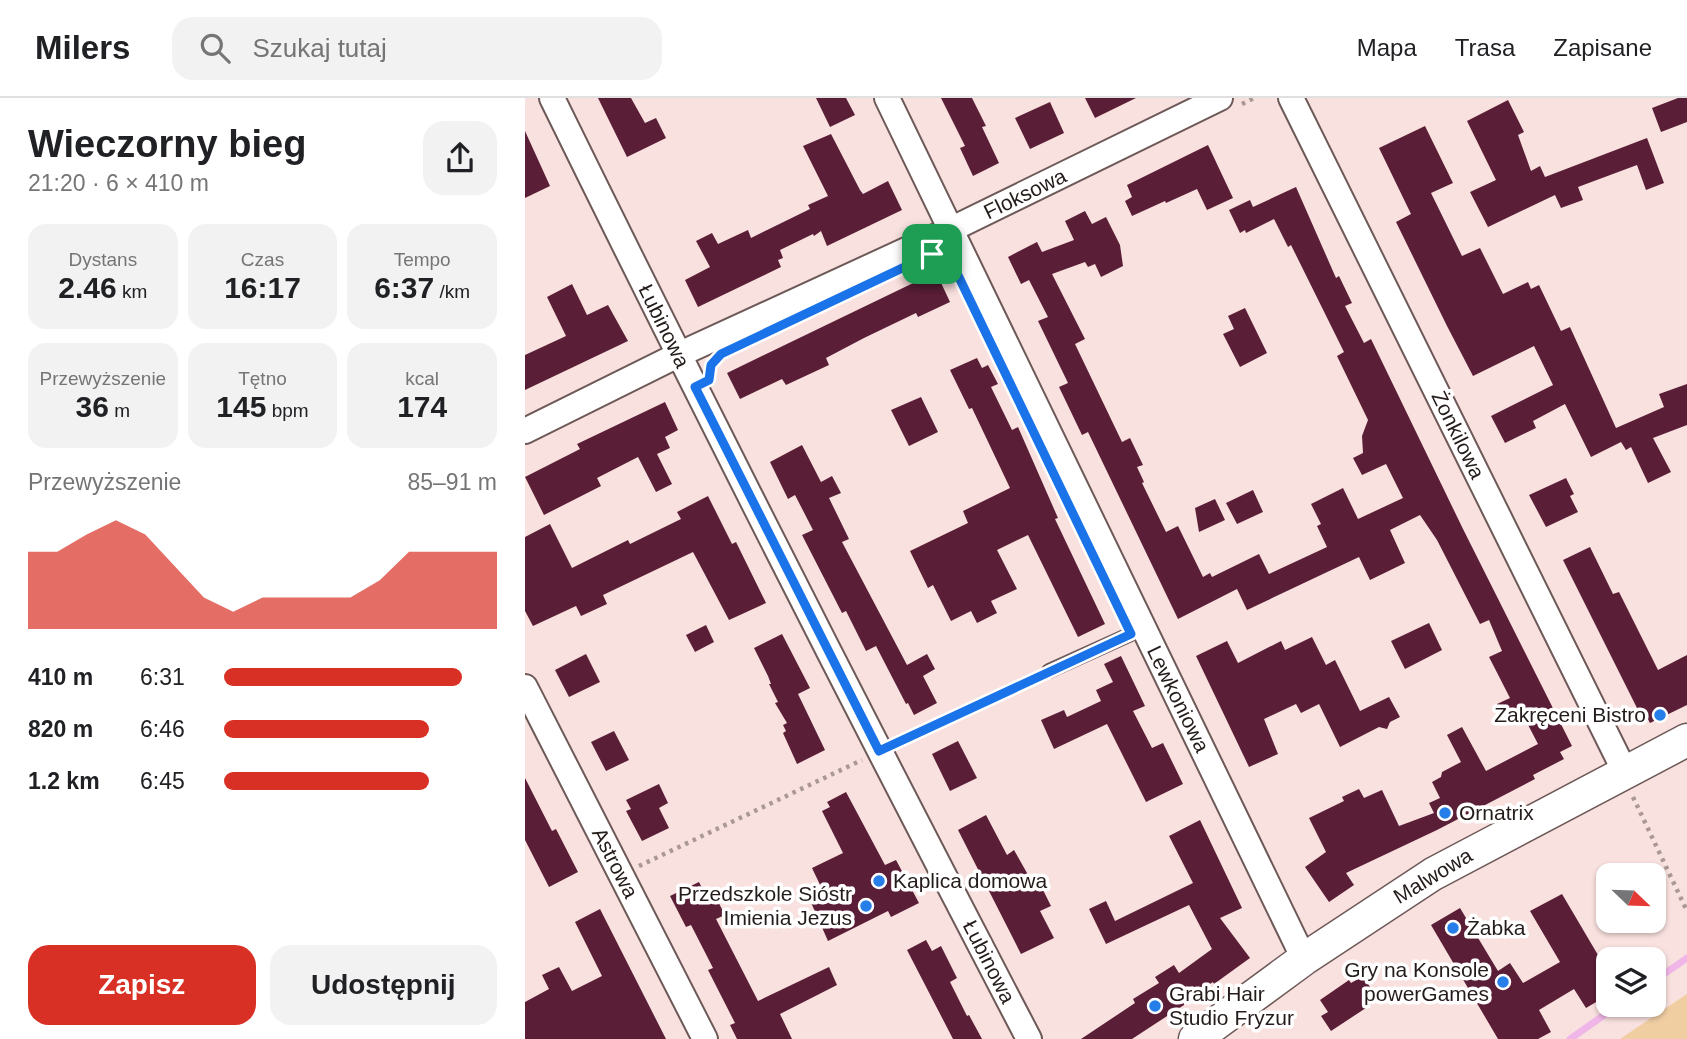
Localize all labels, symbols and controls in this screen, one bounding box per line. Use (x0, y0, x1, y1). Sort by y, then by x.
search box (172, 17, 662, 80)
text: Milers (35, 29, 130, 66)
icon: search (196, 29, 234, 67)
text: Szukaj tutaj (252, 33, 387, 63)
text: Mapa (1357, 34, 1417, 61)
text: Trasa (1455, 34, 1515, 61)
text: Zapisane (1553, 34, 1652, 61)
button: share (423, 121, 497, 195)
text: Wieczorny bieg (28, 123, 306, 165)
street label: Floksowa (980, 164, 1070, 223)
text: 21:20 · 6 × 410 m (28, 170, 209, 196)
pin (902, 224, 962, 284)
icon: arrive (913, 235, 951, 273)
text: Dystans (69, 249, 137, 270)
text: Czas (241, 249, 284, 270)
text: Tempo (394, 249, 451, 270)
text: 2.46 (58, 271, 117, 304)
text: 16:17 (224, 271, 301, 304)
text: 6:37 (374, 271, 434, 304)
street label: Łubinowa (634, 280, 695, 372)
text: km (117, 281, 147, 302)
text: /km (434, 281, 470, 302)
text: Przewyższenie (39, 368, 166, 389)
text: Tętno (238, 368, 287, 389)
text: kcal (405, 368, 439, 389)
street label: Żonkilowa (1427, 387, 1490, 483)
text: 36 (76, 390, 109, 423)
text: 145 (216, 390, 266, 423)
text: 174 (397, 390, 447, 423)
text: m (109, 400, 130, 421)
text: bpm (266, 400, 309, 421)
text: Przewyższenie (28, 469, 181, 495)
text: 85–91 m (407, 469, 497, 495)
street label: Lewkoniowa (1143, 642, 1214, 756)
text: 410 m (28, 664, 93, 690)
text: 6:31 (140, 664, 185, 690)
place label: Zakręceni Bistro (1494, 703, 1646, 726)
marker: Zakręceni Bistro (1652, 707, 1668, 723)
text: 820 m (28, 716, 93, 742)
text: 6:46 (140, 716, 185, 742)
text: 1.2 km (28, 768, 100, 794)
text: 6:45 (140, 768, 185, 794)
place label: Ornatrix (1459, 801, 1534, 824)
marker: Ornatrix (1437, 805, 1453, 821)
street label: Astrowa (588, 824, 643, 902)
street label: Malwowa (1389, 843, 1476, 908)
north arrow (1596, 863, 1666, 933)
map controls (1596, 863, 1666, 1017)
place label: Kaplica domowa (893, 869, 1047, 892)
marker: Kaplica domowa (871, 873, 887, 889)
place label: Przedszkole Sióstr Imienia Jezus (678, 882, 852, 929)
marker: Przedszkole Sióstr Imienia Jezus (858, 898, 874, 914)
street label: Łubinowa (959, 916, 1020, 1007)
place label: Żabka (1467, 916, 1526, 939)
marker: Żabka (1445, 920, 1461, 936)
button: Zapisz (28, 945, 256, 1025)
button: Udostępnij (270, 945, 497, 1025)
button: layers (1596, 947, 1666, 1017)
place label: Gry na Konsole powerGames (1344, 958, 1489, 1005)
marker: Gry na Konsole powerGames (1495, 974, 1511, 990)
place label: Grabi Hair Studio Fryzur (1169, 982, 1294, 1029)
marker: Grabi Hair Studio Fryzur (1147, 998, 1163, 1014)

